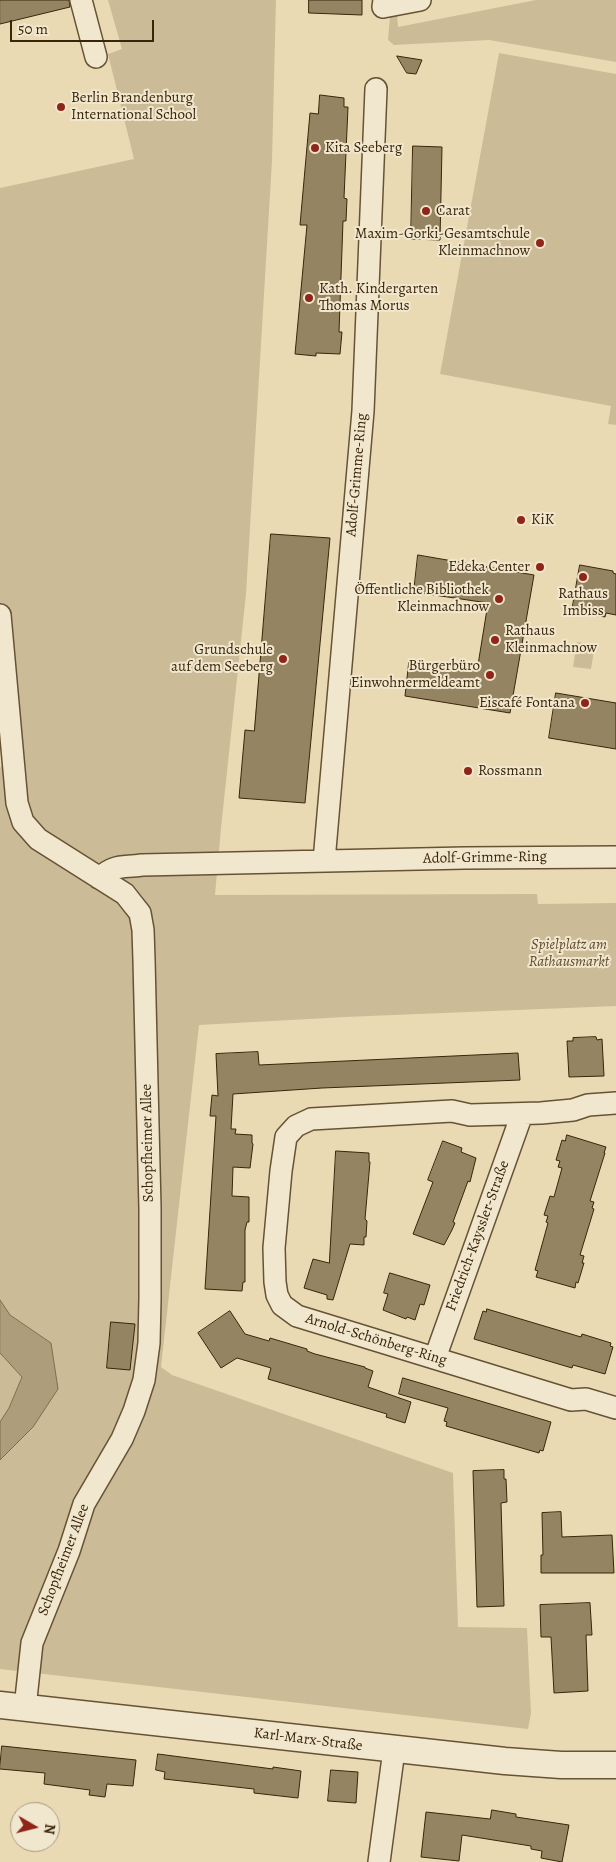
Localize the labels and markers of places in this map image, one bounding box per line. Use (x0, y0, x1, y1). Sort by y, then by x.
place label: Berlin Brandenburg International School (71, 89, 196, 124)
marker: Berlin Brandenburg International School (55, 101, 67, 113)
place label: Kita Seeberg (325, 139, 402, 157)
marker: Kita Seeberg (309, 142, 321, 154)
place label: Carat (436, 202, 470, 220)
marker: Carat (420, 205, 432, 217)
place label: Maxim-Gorki-Gesamtschule Kleinmachnow (355, 225, 530, 260)
marker: Maxim-Gorki-Gesamtschule Kleinmachnow (534, 237, 546, 249)
place label: Kath. Kindergarten Thomas Morus (319, 280, 438, 315)
marker: Kath. Kindergarten Thomas Morus (303, 292, 315, 304)
place label: KiK (531, 511, 554, 529)
marker: KiK (515, 514, 527, 526)
place label: Edeka Center (448, 558, 530, 576)
marker: Edeka Center (534, 561, 546, 573)
marker: Rathaus Imbiss (577, 571, 589, 583)
place label: Öffentliche Bibliothek Kleinmachnow (354, 581, 489, 616)
place label: Rathaus Imbiss (558, 585, 608, 620)
marker: Öffentliche Bibliothek Kleinmachnow (493, 593, 505, 605)
place label: Rathaus Kleinmachnow (505, 622, 597, 657)
marker: Rathaus Kleinmachnow (489, 634, 501, 646)
place label: Grundschule auf dem Seeberg (171, 641, 273, 676)
marker: Grundschule auf dem Seeberg (277, 653, 289, 665)
place label: Bürgerbüro Einwohnermeldeamt (351, 657, 480, 692)
marker: Bürgerbüro Einwohnermeldeamt (484, 669, 496, 681)
place label: Eiscafé Fontana (479, 694, 575, 712)
marker: Eiscafé Fontana (579, 697, 591, 709)
place label: Rossmann (478, 762, 542, 780)
marker: Rossmann (462, 765, 474, 777)

